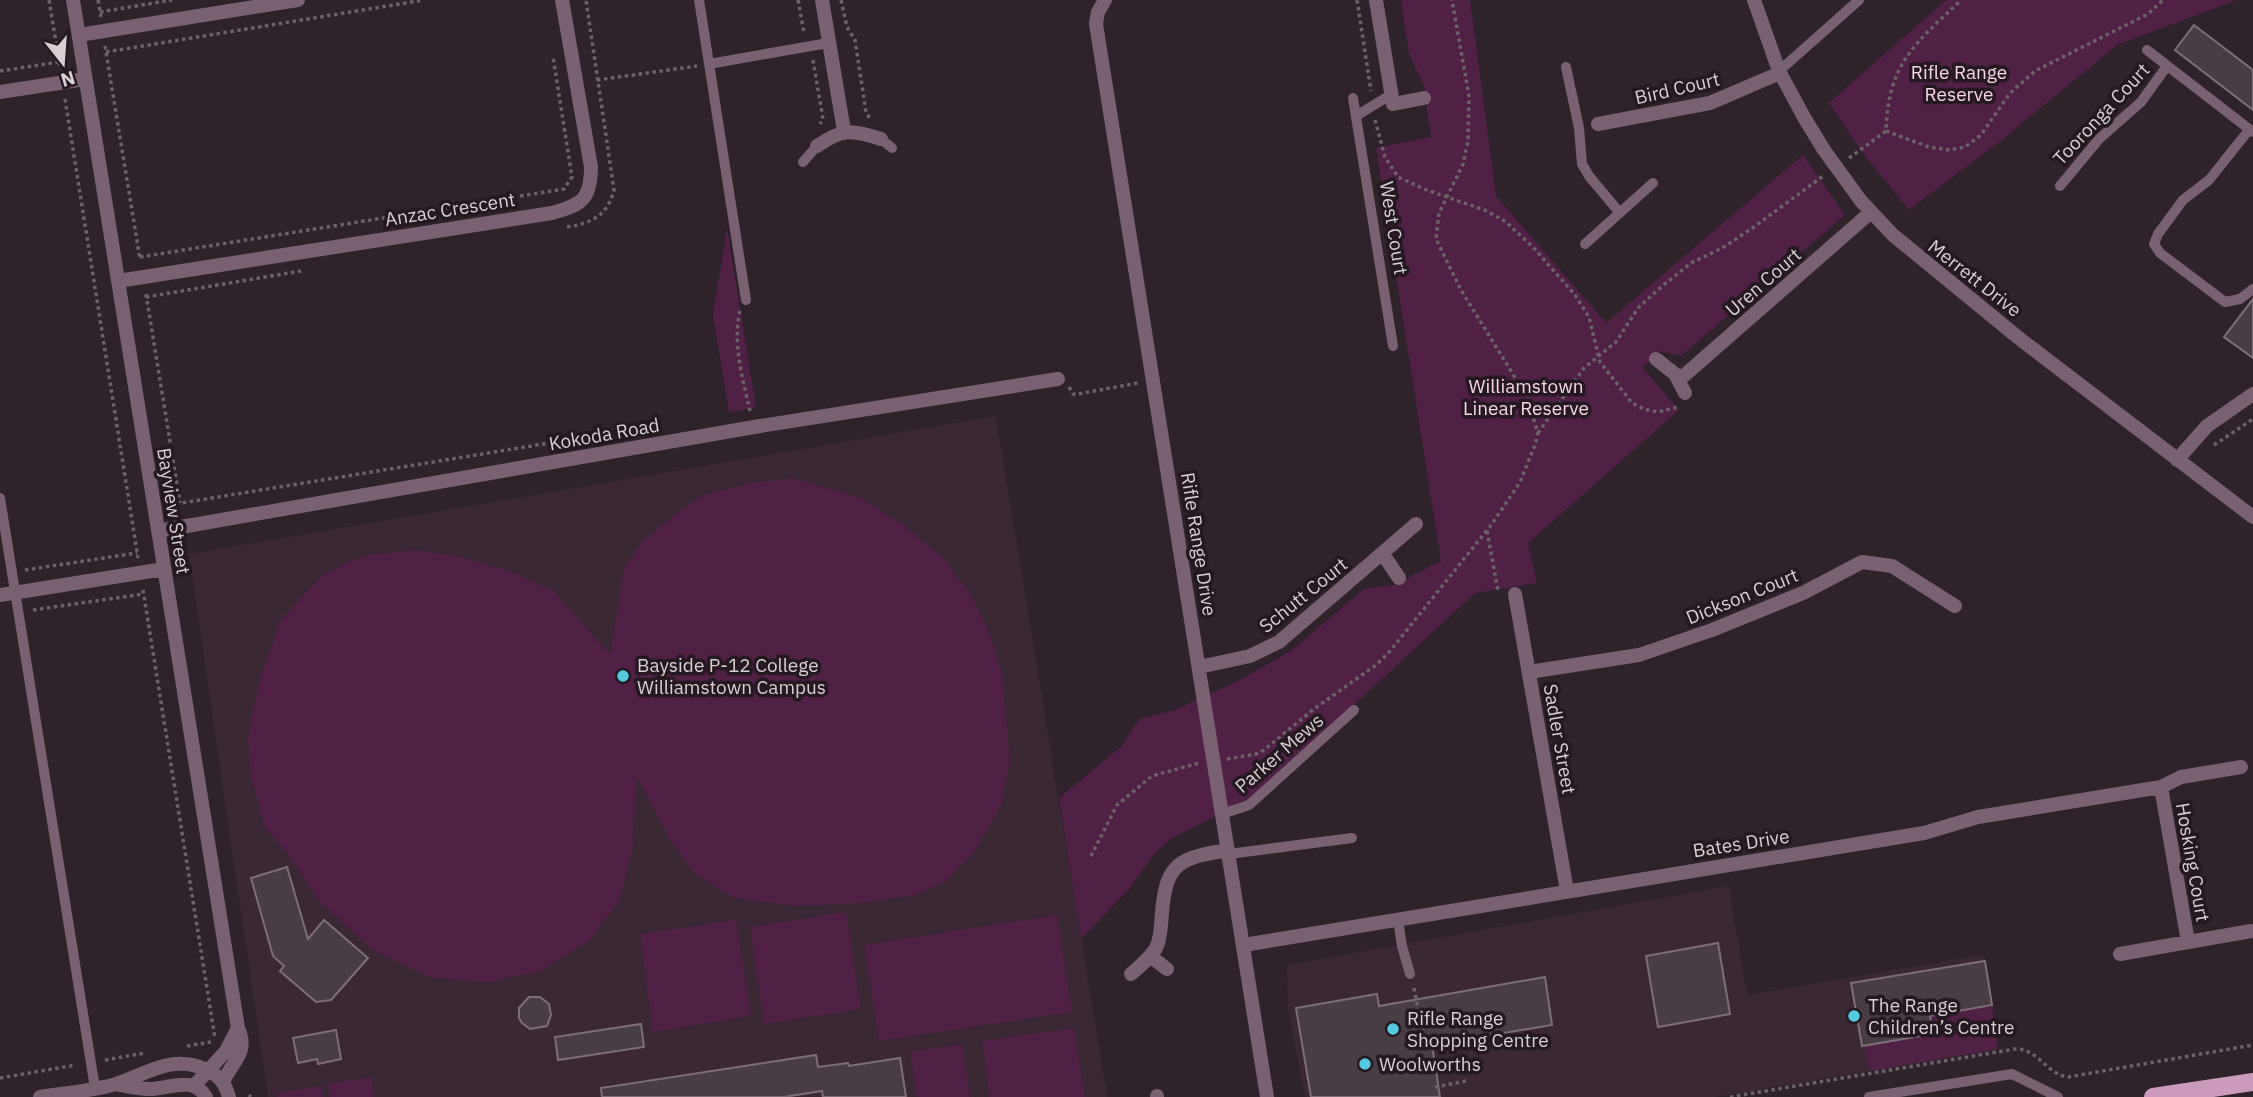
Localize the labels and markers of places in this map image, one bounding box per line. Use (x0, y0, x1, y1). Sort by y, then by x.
place label: Bayside P-12 College Williamstown Campus (637, 653, 826, 699)
marker: Bayside P-12 College Williamstown Campus (615, 668, 631, 684)
place label: The Range Children’s Centre (1868, 993, 2014, 1039)
place label: Rifle Range Shopping Centre (1407, 1006, 1549, 1052)
marker: The Range Children’s Centre (1846, 1008, 1862, 1024)
marker: Rifle Range Shopping Centre (1385, 1021, 1401, 1037)
place label: Woolworths (1379, 1052, 1481, 1076)
marker: Woolworths (1357, 1056, 1373, 1072)

